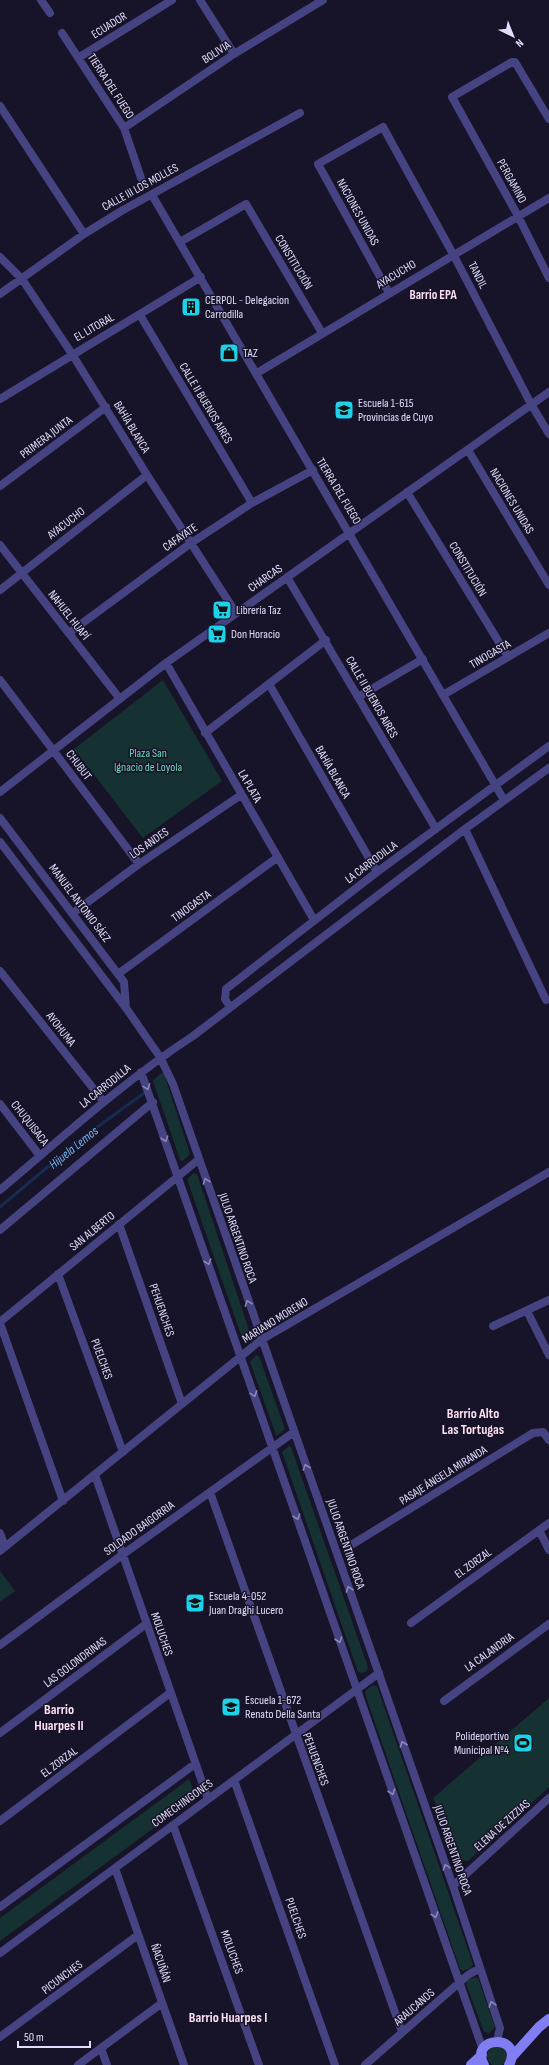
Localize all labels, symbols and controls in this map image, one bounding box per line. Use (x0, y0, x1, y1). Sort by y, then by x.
street label: ECUADOR (89, 8, 130, 42)
north arrow (493, 16, 533, 56)
text: N (513, 36, 526, 50)
street label: BOLIVIA (199, 37, 234, 67)
street label: TIERRA DEL FUEGO (84, 51, 137, 122)
street label: PERGAMINO (493, 157, 530, 206)
street label: CALLE III LOS MOLLES (99, 160, 181, 215)
street label: NACIONES UNIDAS (333, 176, 382, 248)
street label: CONSTITUCIÓN (271, 232, 316, 292)
street label: AYACUCHO (373, 257, 419, 293)
street label: TANDIL (464, 259, 491, 292)
district label: Barrio EPA (409, 287, 457, 303)
place label: CERPOL - Delegacion Carrodilla (205, 293, 289, 322)
building icon: CERPOL - Delegacion Carrodilla (180, 296, 202, 318)
street label: EL LITORAL (72, 310, 117, 345)
shop icon: TAZ (218, 342, 240, 364)
place label: TAZ (243, 346, 258, 361)
street label: CALLE II BUENOS AIRES (175, 360, 236, 446)
place label: Escuela 1-615 Provincias de Cuyo (358, 396, 433, 425)
street label: BAHÍA BLANCA (110, 398, 153, 457)
school or university icon: Escuela 1-615 Provincias de Cuyo (333, 399, 355, 421)
street label: PRIMERA JUNTA (17, 412, 76, 462)
street label: TIERRA DEL FUEGO (313, 455, 364, 527)
street label: NACIONES UNIDAS (486, 466, 537, 537)
street label: AYACUCHO (44, 504, 88, 543)
street label: CAFAYATE (160, 520, 201, 555)
street label: CONSTITUCIÓN (445, 539, 490, 599)
street label: CHARCAS (245, 561, 285, 596)
street label: NAHUEL HUAPÍ (44, 587, 93, 644)
supermarket icon: Librería Taz (211, 599, 233, 621)
place label: Librería Taz (236, 603, 282, 618)
supermarket icon: Don Horacio (206, 623, 228, 645)
place label: Don Horacio (231, 627, 280, 642)
street label: TINOGASTA (467, 636, 514, 672)
street label: CALLE II BUENOS AIRES (342, 654, 401, 741)
street label: BAHÍA BLANCA (312, 743, 354, 802)
park label: Plaza San Ignacio de Loyola (114, 746, 182, 775)
street label: CHUBUT (62, 747, 95, 783)
street label: LA PLATA (234, 767, 265, 806)
street label: LOS ANDES (127, 825, 172, 862)
street label: LA CARRODILLA (342, 837, 401, 887)
street label: MANUEL ANTONIO SÁEZ (45, 861, 114, 945)
street label: TINOGASTA (169, 887, 215, 926)
street label: AYOHUMA (42, 1008, 79, 1050)
street label: LA CARRODILLA (77, 1061, 135, 1112)
one-way arrow (143, 1083, 151, 1090)
street label: CHUQUISACA (7, 1098, 52, 1150)
water label: Hijuela Lemos (46, 1123, 102, 1173)
one-way arrow (161, 1136, 169, 1143)
one-way arrow (202, 1177, 210, 1184)
street label: JULIO ARGENTINO ROCA (215, 1190, 260, 1286)
street label: SAN ALBERTO (67, 1208, 118, 1254)
one-way arrow (203, 1259, 211, 1266)
street label: PEHUENCHES (145, 1282, 178, 1339)
street label: MARIANO MORENO (240, 1294, 311, 1347)
one-way arrow (245, 1300, 253, 1307)
street label: PUELCHES (87, 1337, 116, 1382)
one-way arrow (249, 1390, 258, 1397)
district label: Barrio Alto Las Tortugas (442, 1405, 504, 1438)
street label: PASAJE ÁNGELA MIRANDA (397, 1442, 491, 1508)
one-way arrow (302, 1463, 310, 1470)
street label: JULIO ARGENTINO ROCA (323, 1496, 368, 1592)
street label: SOLDADO BAIGORRIA (101, 1497, 178, 1559)
one-way arrow (293, 1513, 301, 1520)
street label: EL ZORZAL (452, 1545, 495, 1582)
one-way arrow (345, 1586, 354, 1593)
place label: Escuela 4-052 Juan Draghi Lucero (208, 1589, 283, 1618)
school or university icon: Escuela 4-052 Juan Draghi Lucero (184, 1592, 206, 1614)
street label: MOLUCHES (147, 1610, 176, 1658)
street label: LA CALANDRIA (462, 1629, 518, 1675)
street label: LAS GOLONDRINAS (41, 1634, 110, 1691)
one-way arrow (335, 1636, 343, 1643)
place label: Escuela 1-672 Renato Della Santa (245, 1693, 321, 1722)
school or university icon: Escuela 1-672 Renato Della Santa (220, 1696, 242, 1718)
district label: Barrio Huarpes II (34, 1701, 84, 1734)
place label: Polideportivo Municipal Nº4 (454, 1729, 509, 1758)
street label: PEHUENCHES (299, 1731, 332, 1788)
sports icon: Polideportivo Municipal Nº4 (512, 1732, 534, 1754)
one-way arrow (400, 1741, 408, 1748)
street label: EL ZORZAL (38, 1743, 81, 1781)
street label: COMECHINGONES (149, 1776, 216, 1831)
one-way arrow (387, 1788, 396, 1795)
street label: ELENA DE ZIZZIAS (471, 1796, 533, 1854)
street label: JULIO ARGENTINO ROCA (430, 1802, 475, 1898)
one-way arrow (442, 1864, 451, 1871)
street label: PUELCHES (282, 1896, 309, 1941)
one-way arrow (430, 1911, 438, 1918)
street label: MOLUCHES (217, 1928, 246, 1976)
street label: ÑACUÑÁN (147, 1942, 174, 1985)
street label: PICUNCHES (39, 1957, 86, 1998)
street label: ARAUCANOS (390, 1985, 438, 2030)
one-way arrow (488, 2001, 496, 2008)
district label: Barrio Huarpes I (189, 2009, 267, 2026)
scale bar (18, 2023, 90, 2049)
text: 50 m (24, 2030, 44, 2045)

